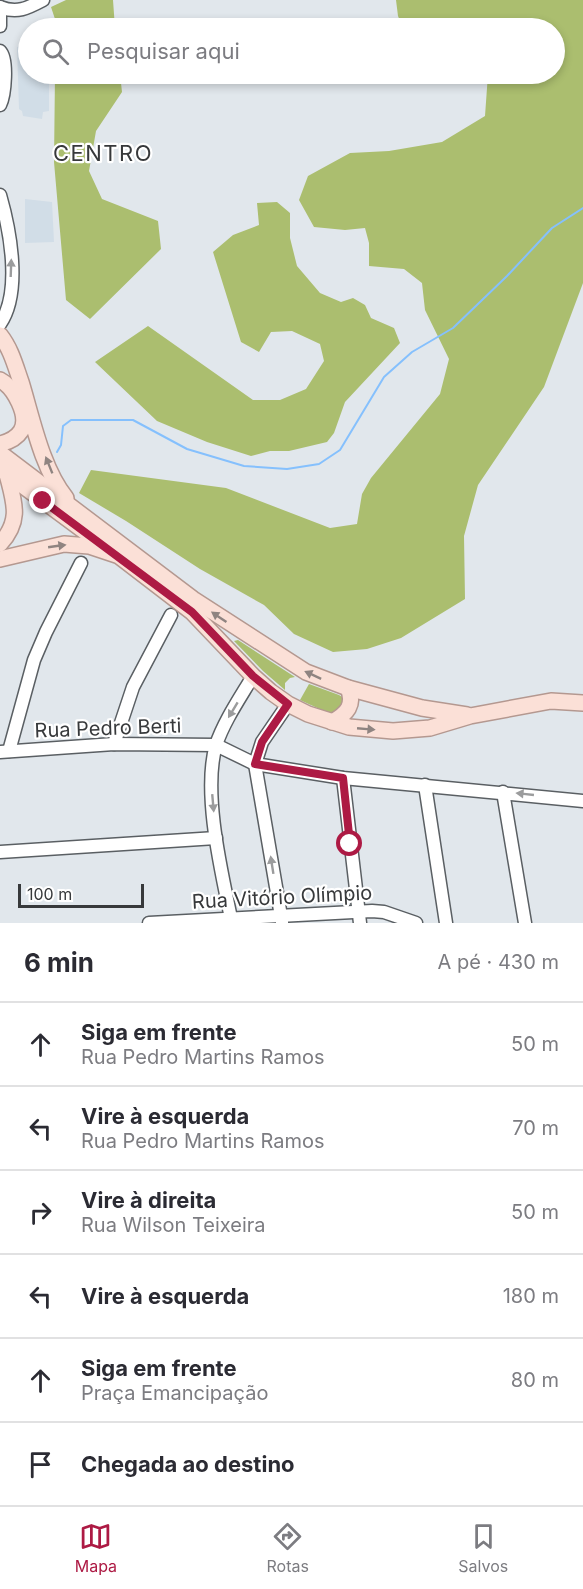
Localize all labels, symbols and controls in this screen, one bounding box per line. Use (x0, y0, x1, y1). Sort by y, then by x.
search box (18, 18, 565, 84)
icon: search (39, 35, 72, 68)
text: Pesquisar aqui (87, 38, 240, 64)
district label: CENTRO (53, 140, 153, 166)
one-way arrow (7, 259, 16, 278)
one-way arrow (44, 456, 54, 474)
route end (29, 487, 55, 513)
one-way arrow (48, 541, 67, 550)
one-way arrow (212, 611, 228, 623)
one-way arrow (304, 670, 321, 679)
one-way arrow (228, 702, 238, 719)
street label: Rua Pedro Berti (34, 713, 182, 743)
one-way arrow (356, 724, 375, 734)
one-way arrow (515, 789, 534, 799)
one-way arrow (208, 794, 218, 813)
route start (336, 830, 362, 856)
one-way arrow (268, 856, 277, 875)
street label: Rua Vitório Olímpio (191, 880, 373, 914)
scale bar (18, 881, 144, 908)
text: 100 m (27, 884, 72, 904)
text: 6 min (24, 947, 94, 978)
text: A pé · 430 m (438, 950, 559, 974)
text: Siga em frente (81, 1019, 237, 1045)
icon: ahead (24, 1028, 57, 1061)
text: 50 m (511, 1032, 559, 1056)
text: Rua Pedro Martins Ramos (81, 1045, 325, 1069)
text: Vire à esquerda (81, 1103, 249, 1129)
icon: left (24, 1112, 57, 1145)
text: 70 m (512, 1116, 559, 1140)
text: Rua Pedro Martins Ramos (81, 1129, 325, 1153)
text: Vire à direita (81, 1187, 216, 1213)
icon: right (24, 1196, 57, 1229)
text: 50 m (511, 1200, 559, 1224)
text: Rua Wilson Teixeira (81, 1213, 266, 1237)
icon: left (24, 1280, 57, 1313)
text: Vire à esquerda (81, 1283, 249, 1309)
text: 180 m (503, 1284, 559, 1308)
text: Siga em frente (81, 1355, 237, 1381)
icon: ahead (24, 1364, 57, 1397)
text: 80 m (511, 1368, 559, 1392)
text: Praça Emancipação (81, 1381, 268, 1405)
icon: arrive (24, 1448, 57, 1481)
text: Chegada ao destino (81, 1451, 295, 1477)
tab: Mapa (75, 1520, 117, 1576)
tab: Rotas (267, 1520, 309, 1576)
tab: Salvos (458, 1520, 508, 1576)

